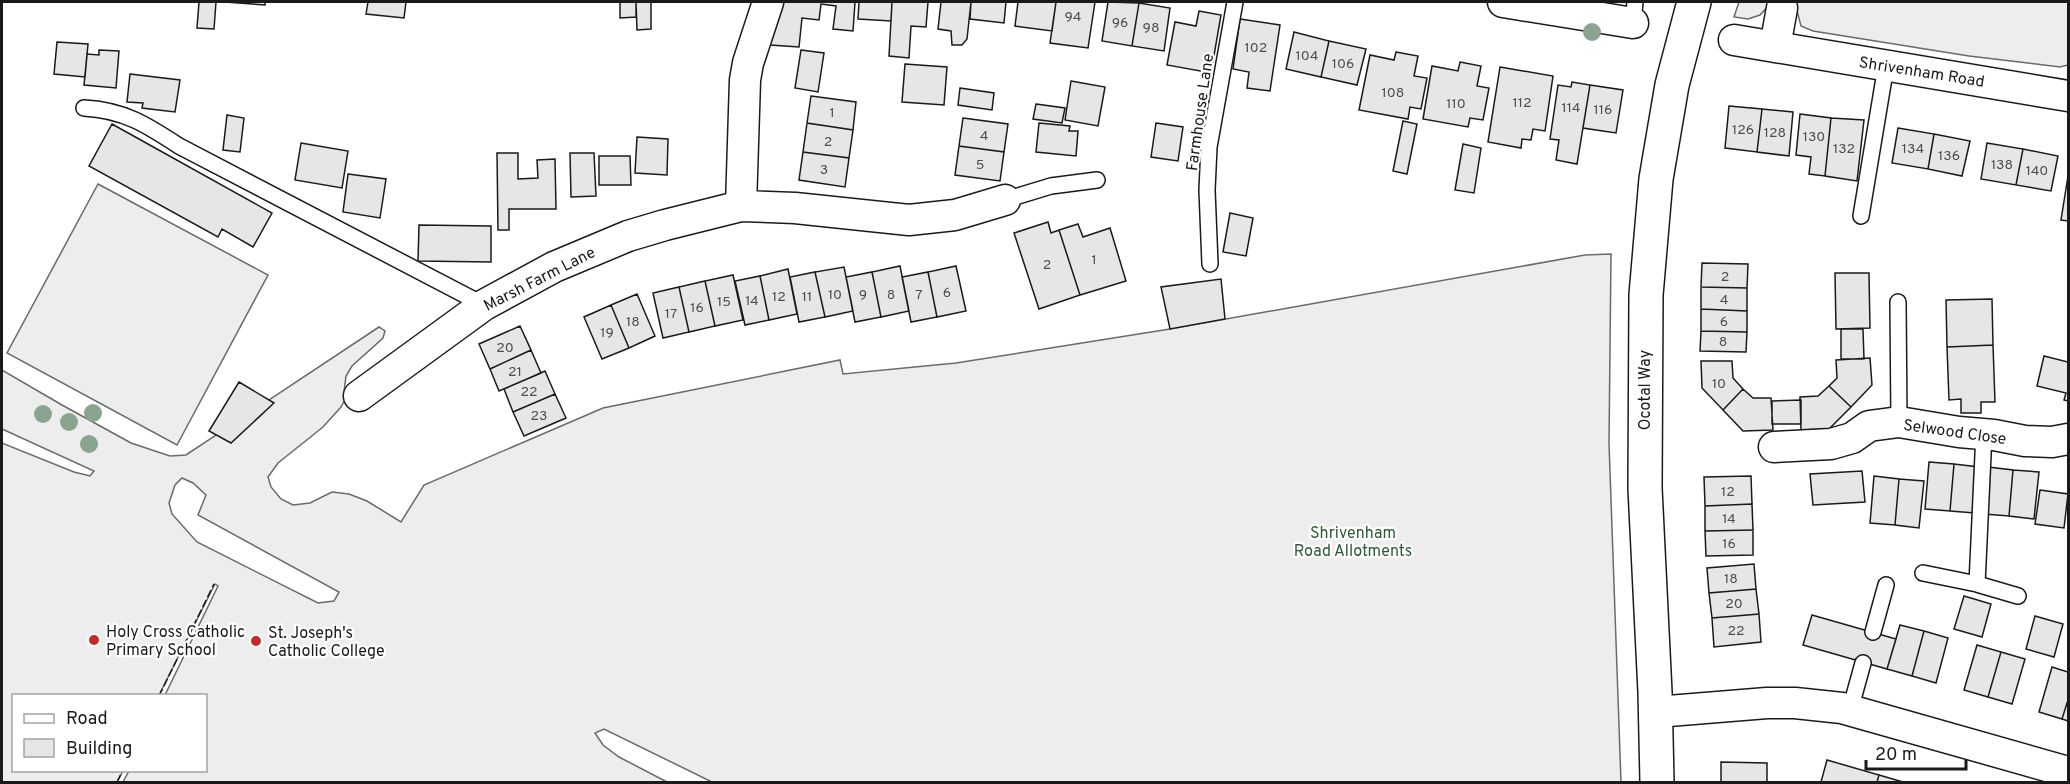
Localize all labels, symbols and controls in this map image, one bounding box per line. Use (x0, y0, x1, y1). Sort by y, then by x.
house number: 94 (1064, 9, 1082, 26)
house number: 96 (1112, 15, 1128, 32)
house number: 98 (1143, 20, 1159, 37)
house number: 102 (1245, 40, 1267, 57)
house number: 104 (1296, 48, 1318, 65)
street label: Farmhouse Lane (1183, 52, 1219, 172)
street label: Shrivenham Road (1857, 53, 1986, 93)
house number: 106 (1332, 56, 1354, 73)
house number: 108 (1382, 85, 1404, 102)
house number: 112 (1512, 95, 1532, 112)
house number: 110 (1446, 96, 1466, 113)
house number: 114 (1562, 100, 1580, 117)
house number: 116 (1594, 102, 1612, 119)
house number: 1 (829, 105, 835, 122)
house number: 126 (1732, 122, 1754, 139)
house number: 128 (1764, 125, 1786, 142)
house number: 4 (980, 128, 988, 145)
house number: 130 (1803, 129, 1825, 146)
house number: 2 (824, 134, 832, 151)
house number: 132 (1833, 141, 1855, 158)
house number: 134 (1902, 141, 1924, 158)
house number: 136 (1938, 148, 1960, 165)
house number: 5 (976, 157, 984, 174)
house number: 138 (1991, 157, 2013, 174)
house number: 3 (820, 162, 828, 179)
house number: 140 (2026, 163, 2048, 180)
street label: Marsh Farm Lane (481, 243, 599, 317)
house number: 1 (1091, 252, 1097, 269)
house number: 2 (1043, 257, 1051, 274)
house number: 2 (1721, 269, 1729, 286)
house number: 6 (943, 285, 951, 302)
house number: 10 (828, 287, 842, 304)
house number: 9 (859, 287, 867, 304)
house number: 8 (887, 287, 895, 304)
house number: 7 (915, 287, 923, 304)
house number: 12 (772, 289, 786, 306)
house number: 11 (802, 289, 812, 306)
house number: 4 (1720, 292, 1728, 309)
house number: 14 (745, 293, 759, 310)
house number: 15 (717, 294, 731, 311)
house number: 16 (690, 300, 704, 317)
house number: 17 (665, 306, 677, 323)
house number: 18 (626, 314, 640, 331)
house number: 6 (1720, 314, 1728, 331)
house number: 19 (600, 325, 614, 342)
house number: 8 (1719, 334, 1727, 351)
house number: 20 (496, 340, 514, 357)
street label: Ocotal Way (1636, 350, 1656, 430)
house number: 21 (508, 364, 522, 381)
house number: 10 (1712, 376, 1726, 393)
house number: 22 (520, 384, 538, 401)
house number: 23 (531, 408, 548, 425)
street label: Selwood Close (1902, 416, 2007, 450)
house number: 12 (1721, 484, 1735, 501)
house number: 14 (1722, 511, 1736, 528)
park label: Shrivenham Road Allotments (1294, 524, 1412, 562)
house number: 16 (1722, 536, 1736, 553)
house number: 18 (1724, 571, 1738, 588)
house number: 20 (1725, 596, 1743, 613)
place label: Holy Cross Catholic Primary School (106, 623, 245, 661)
house number: 22 (1727, 623, 1745, 640)
place label: St. Joseph's Catholic College (268, 624, 385, 662)
marker: Holy Cross Catholic Primary School (87, 633, 101, 647)
marker: St. Joseph's Catholic College (249, 634, 263, 648)
legend (12, 694, 207, 772)
text: Road (66, 708, 108, 731)
scale bar (1866, 733, 1966, 771)
text: Building (66, 738, 132, 761)
text: 20 m (1875, 744, 1917, 767)

